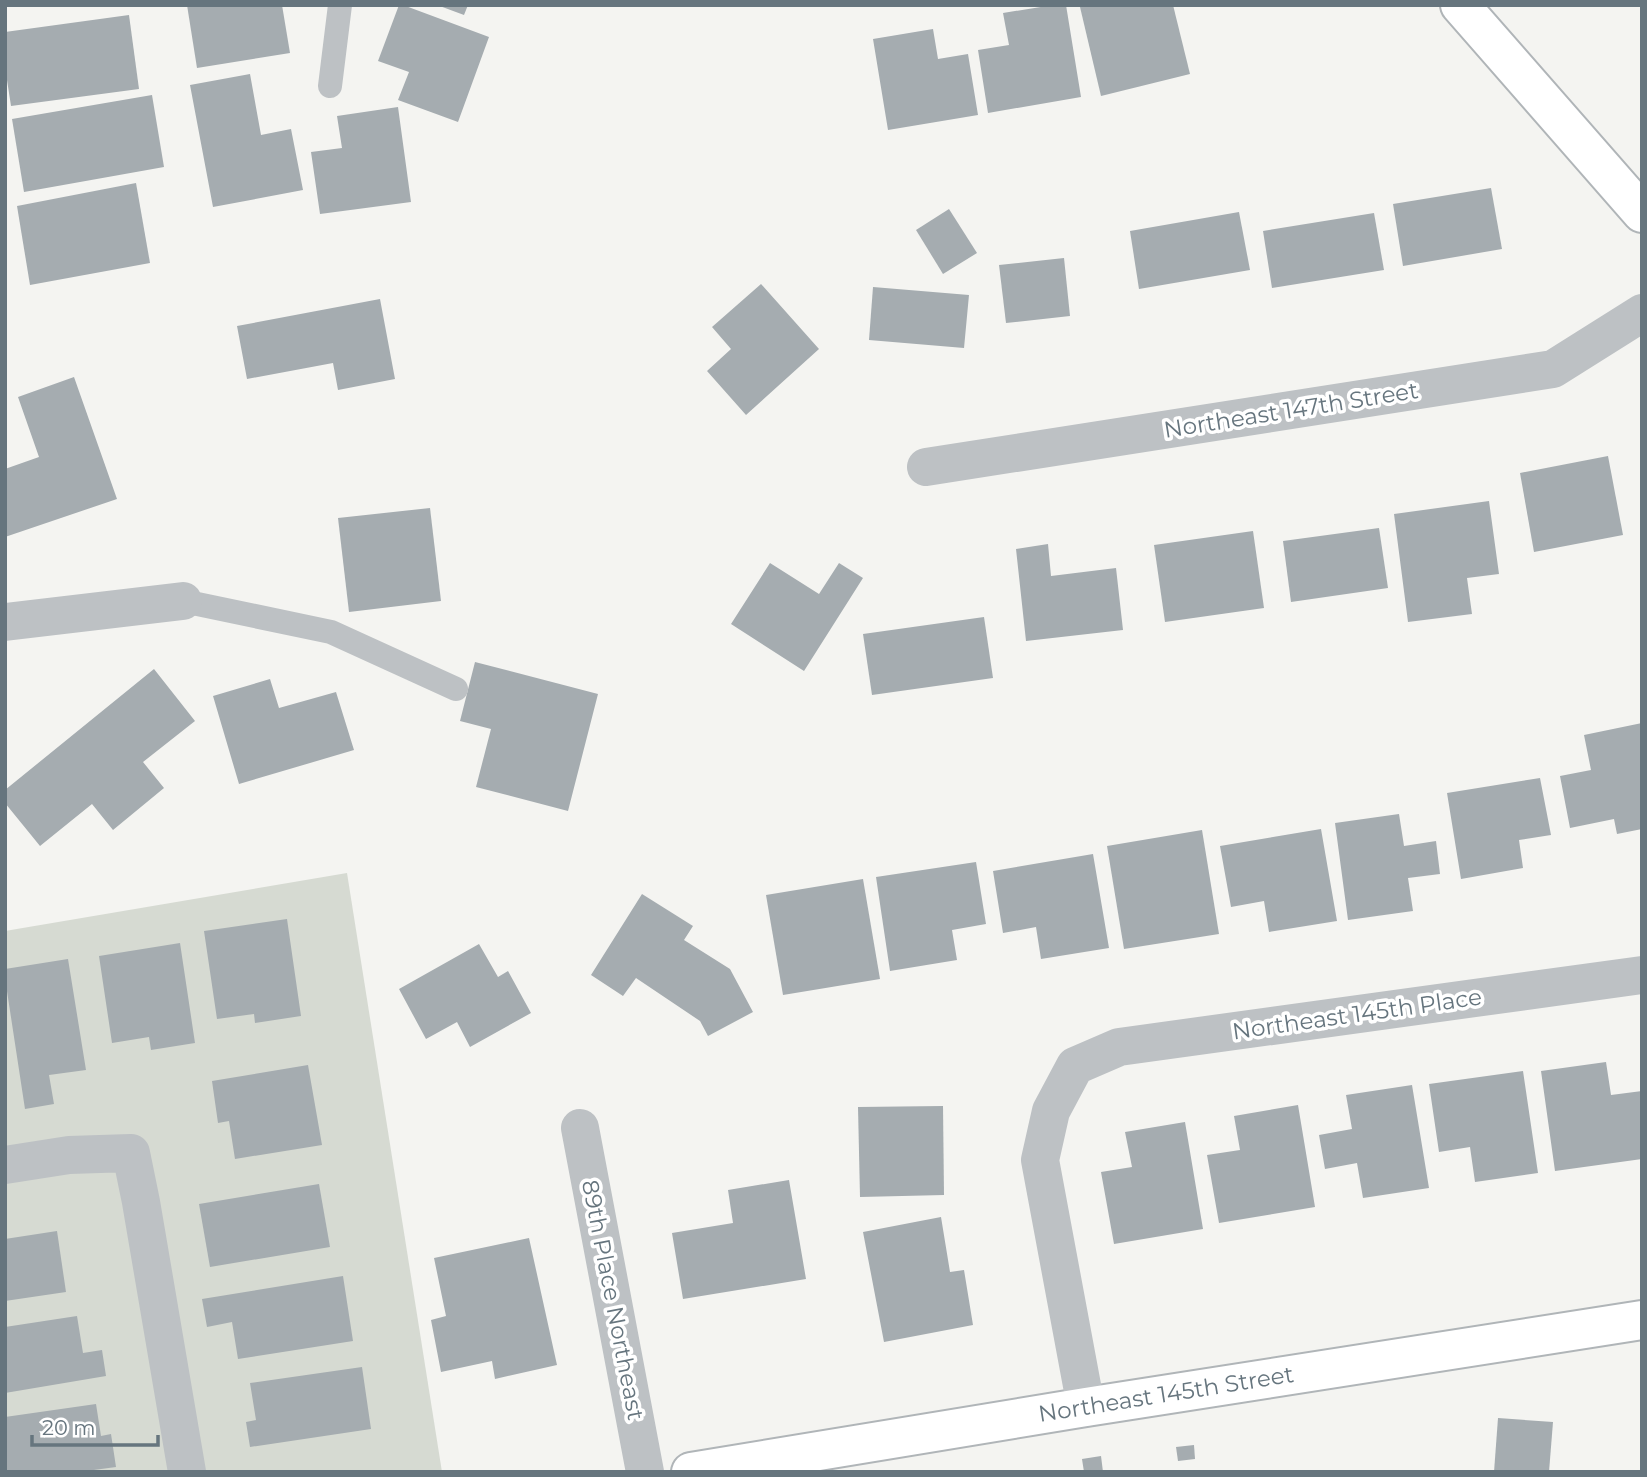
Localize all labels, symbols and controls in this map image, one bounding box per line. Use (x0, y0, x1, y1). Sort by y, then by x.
street label: Northeast 147th Street (1162, 376, 1420, 444)
street label: Northeast 145th Place (1230, 983, 1484, 1045)
street label: 89th Place Northeast (576, 1178, 650, 1422)
street label: Northeast 145th Street (1036, 1360, 1296, 1428)
scale bar (32, 1404, 158, 1448)
text: 20 m (42, 1415, 96, 1440)

